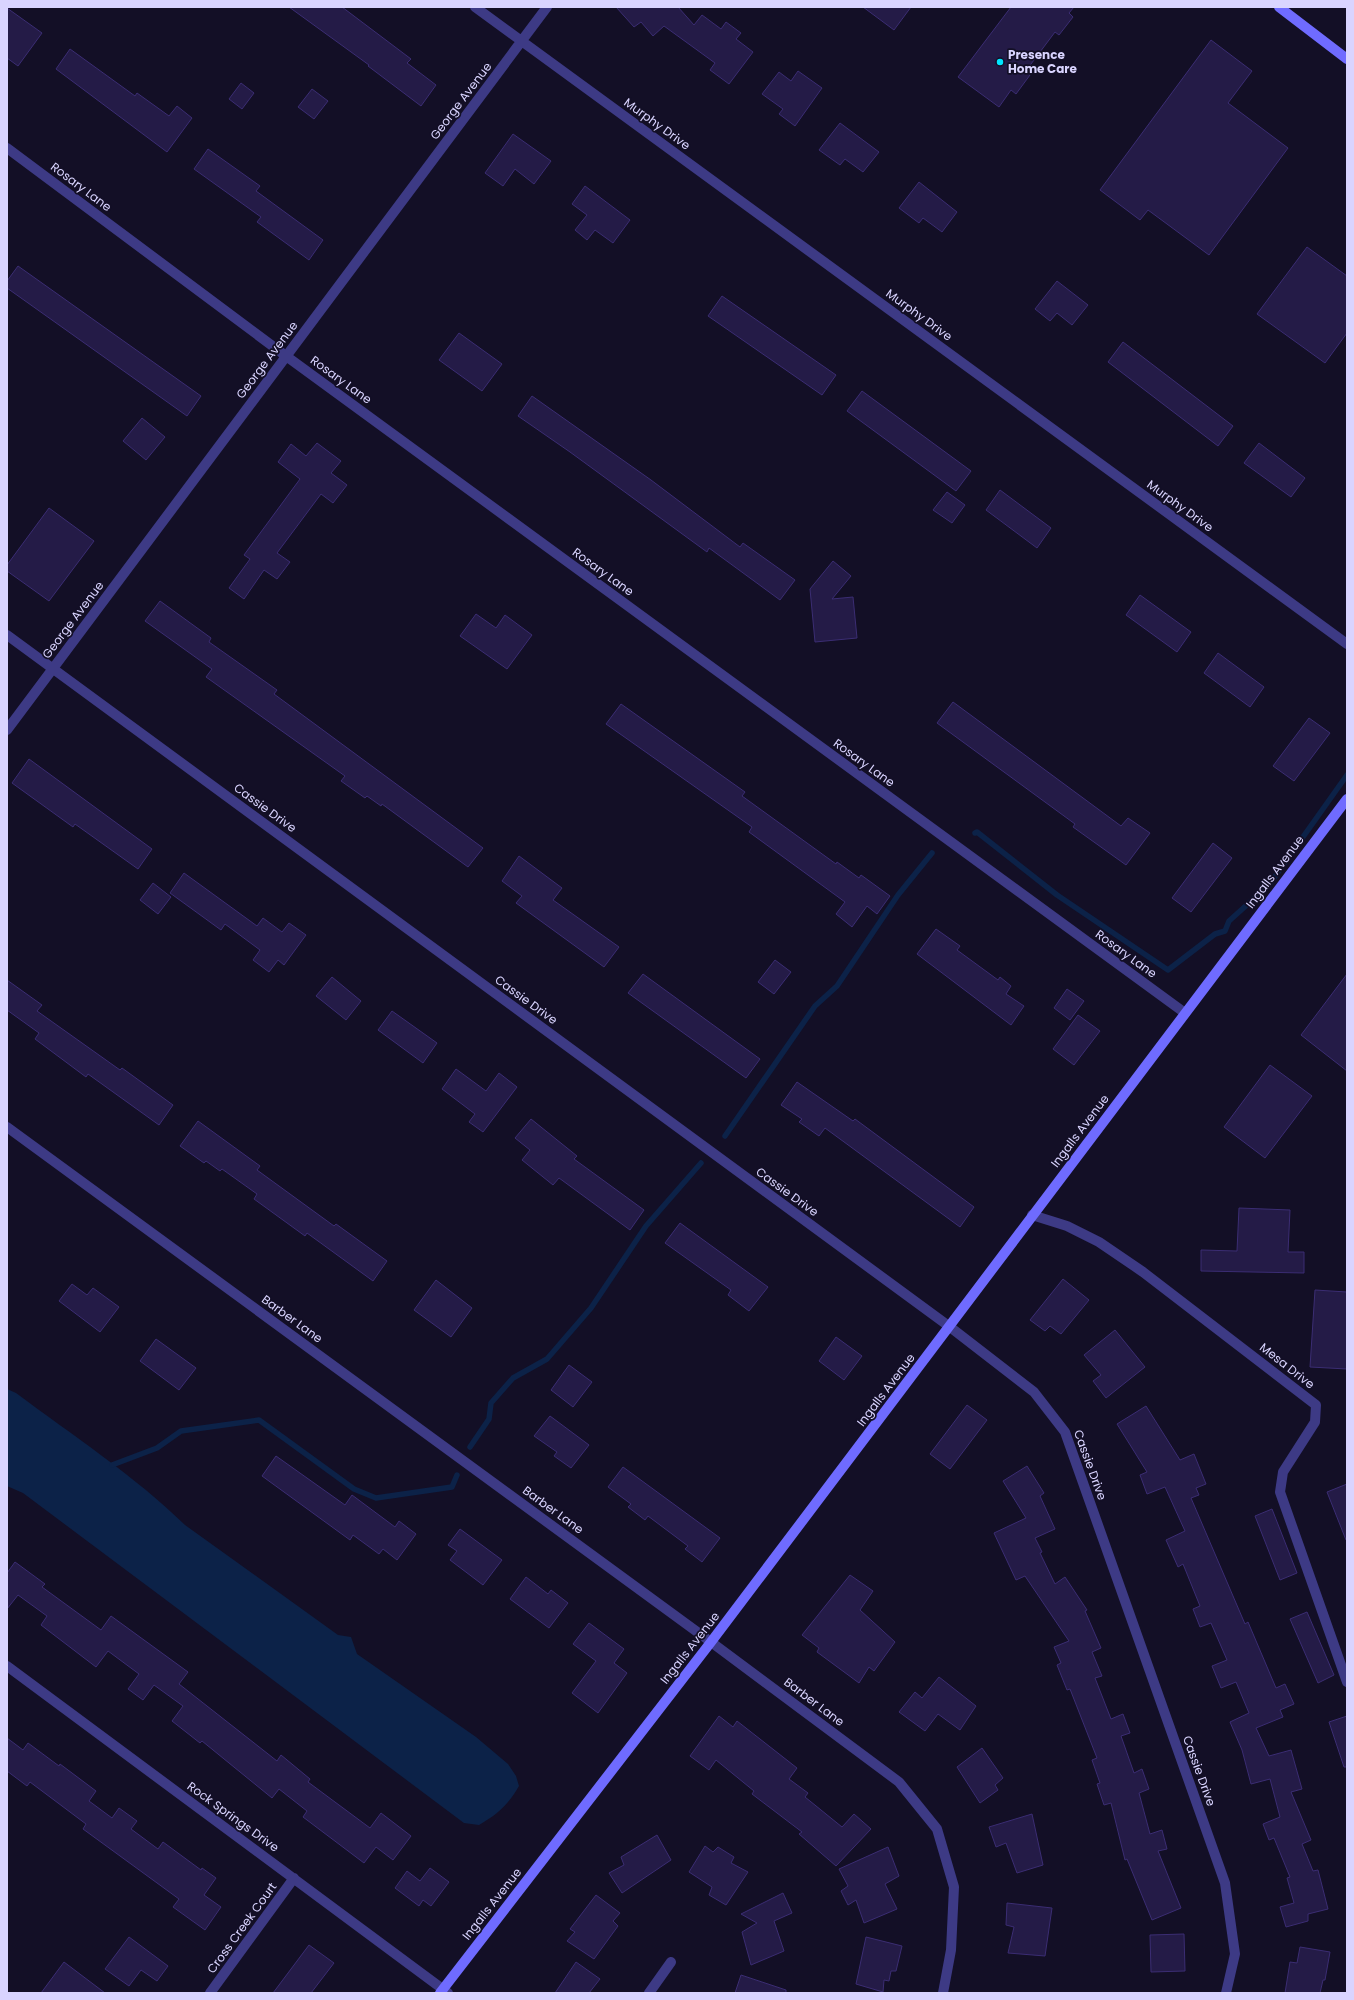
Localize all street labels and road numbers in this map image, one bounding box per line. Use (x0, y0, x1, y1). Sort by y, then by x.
street label: George Avenue (426, 59, 495, 143)
street label: Murphy Drive (621, 94, 694, 153)
street label: Rosary Lane (47, 158, 115, 215)
street label: Murphy Drive (883, 285, 956, 344)
street label: George Avenue (232, 318, 301, 402)
street label: Rosary Lane (307, 351, 376, 408)
street label: Murphy Drive (1144, 476, 1217, 535)
street label: Rosary Lane (569, 543, 638, 600)
street label: George Avenue (38, 578, 107, 662)
street label: Rosary Lane (830, 734, 899, 791)
street label: Cassie Drive (231, 779, 300, 836)
street label: Ingalls Avenue (1242, 832, 1308, 912)
street label: Rosary Lane (1092, 925, 1161, 982)
street label: Cassie Drive (492, 971, 561, 1028)
street label: Ingalls Avenue (1047, 1091, 1113, 1171)
street label: Cassie Drive (753, 1163, 822, 1220)
street label: Barber Lane (258, 1291, 326, 1347)
street label: Mesa Drive (1256, 1339, 1318, 1392)
street label: Ingalls Avenue (853, 1350, 919, 1430)
street label: Cassie Drive (1070, 1427, 1111, 1502)
street label: Barber Lane (519, 1482, 587, 1538)
street label: Ingalls Avenue (656, 1608, 723, 1687)
street label: Barber Lane (781, 1673, 848, 1730)
street label: Cassie Drive (1179, 1733, 1220, 1808)
street label: Rock Springs Drive (184, 1778, 283, 1856)
street label: Ingalls Avenue (458, 1864, 525, 1943)
street label: Cross Creek Court (203, 1879, 280, 1977)

